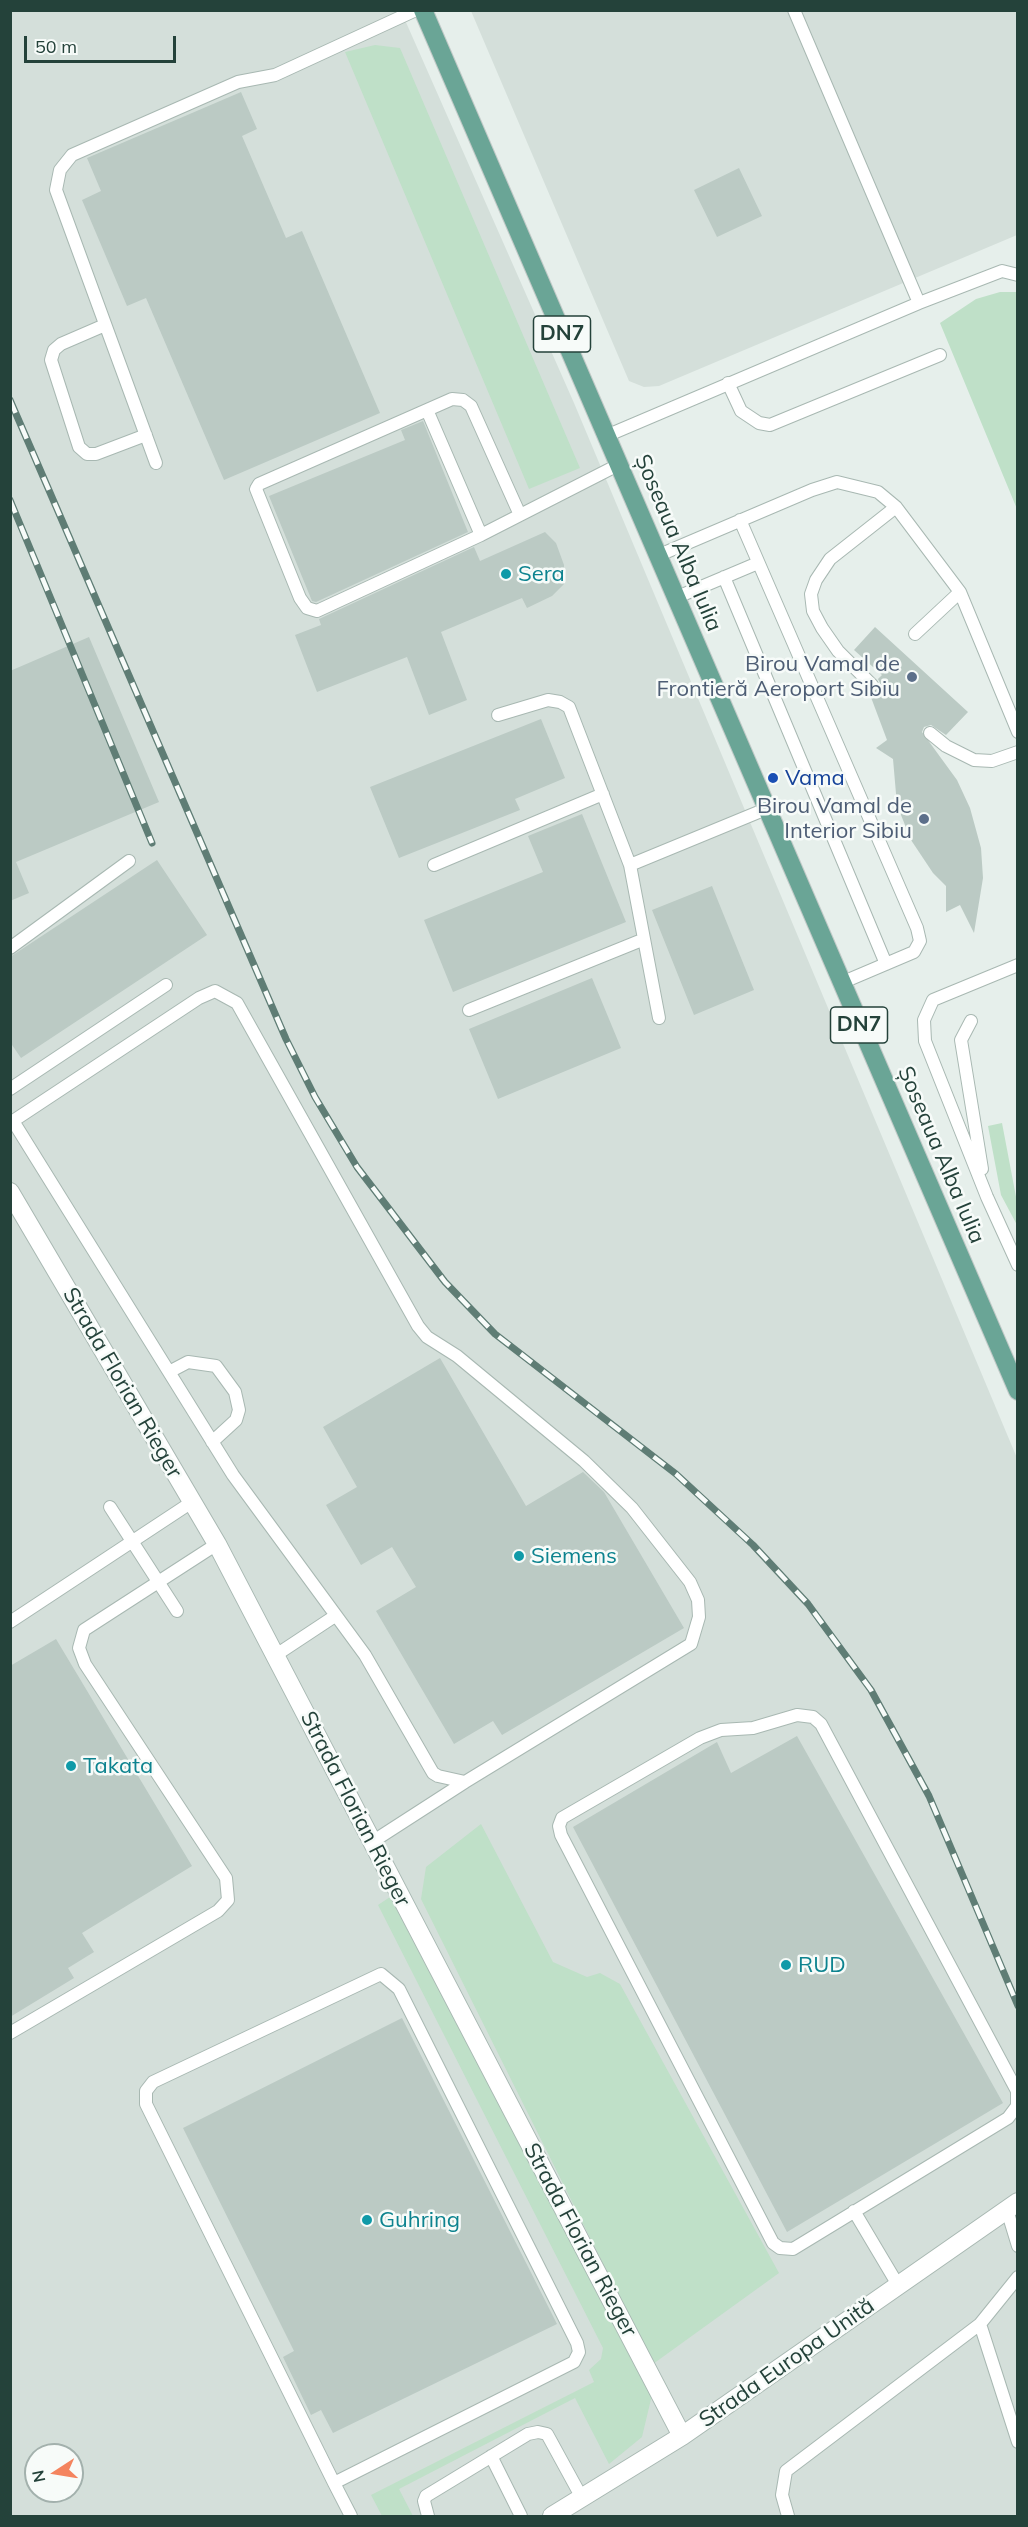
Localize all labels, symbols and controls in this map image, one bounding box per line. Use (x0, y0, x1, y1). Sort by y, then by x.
scale bar (27, 24, 178, 62)
text: 50 m (35, 35, 77, 58)
road number: DN7 (534, 316, 590, 352)
street label: Șoseaua Alba Iulia (629, 451, 727, 635)
place label: Sera (518, 561, 565, 587)
marker: Sera (499, 567, 513, 581)
place label: Birou Vamal de Frontieră Aeroport Sibiu (656, 651, 900, 702)
marker: Birou Vamal de Frontieră Aeroport Sibiu (905, 670, 919, 684)
place label: Vama (785, 765, 845, 791)
marker: Vama (766, 771, 780, 785)
place label: Birou Vamal de Interior Sibiu (757, 793, 912, 844)
marker: Birou Vamal de Interior Sibiu (917, 812, 931, 826)
road number: DN7 (830, 1007, 888, 1043)
street label: Șoseaua Alba Iulia (892, 1063, 990, 1247)
street label: Strada Florian Rieger (57, 1283, 187, 1483)
place label: Siemens (531, 1543, 617, 1569)
marker: Siemens (512, 1549, 526, 1563)
street label: Strada Florian Rieger (294, 1707, 416, 1911)
place label: Takata (83, 1753, 153, 1779)
marker: Takata (64, 1759, 78, 1773)
place label: RUD (798, 1952, 846, 1978)
marker: RUD (779, 1958, 793, 1972)
street label: Strada Florian Rieger (518, 2139, 642, 2341)
place label: Guhring (379, 2207, 460, 2233)
marker: Guhring (360, 2213, 374, 2227)
street label: Strada Europa Unită (694, 2293, 880, 2433)
north arrow (24, 2443, 84, 2503)
text: N (27, 2468, 49, 2484)

